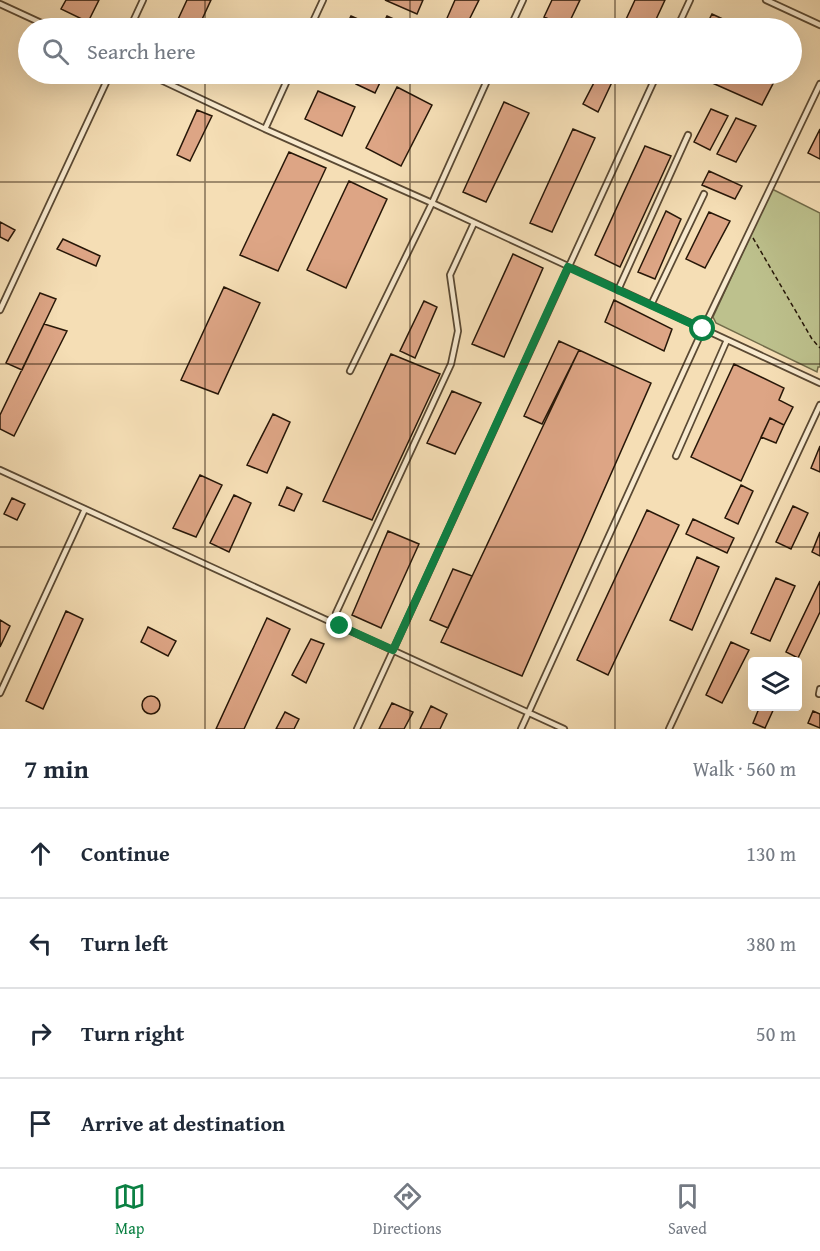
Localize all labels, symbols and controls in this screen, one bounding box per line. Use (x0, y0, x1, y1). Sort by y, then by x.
search box (18, 18, 802, 84)
icon: search (39, 35, 72, 68)
text: Search here (87, 35, 196, 67)
route start (689, 315, 715, 341)
route end (326, 612, 352, 638)
map controls (748, 657, 802, 711)
button: layers (748, 657, 802, 711)
text: 7 min (24, 749, 89, 788)
text: Walk · 560 m (693, 754, 796, 783)
icon: ahead (24, 837, 57, 870)
text: Continue (81, 837, 170, 869)
text: 130 m (746, 839, 796, 868)
icon: left (24, 927, 57, 960)
text: Turn left (81, 927, 168, 959)
text: 380 m (746, 929, 796, 958)
icon: right (24, 1017, 57, 1050)
text: Turn right (81, 1017, 184, 1049)
text: 50 m (756, 1019, 796, 1048)
icon: arrive (24, 1107, 57, 1140)
text: Arrive at destination (81, 1107, 285, 1139)
tab: Map (113, 1180, 146, 1240)
tab: Directions (373, 1180, 442, 1240)
tab: Saved (668, 1180, 707, 1240)

